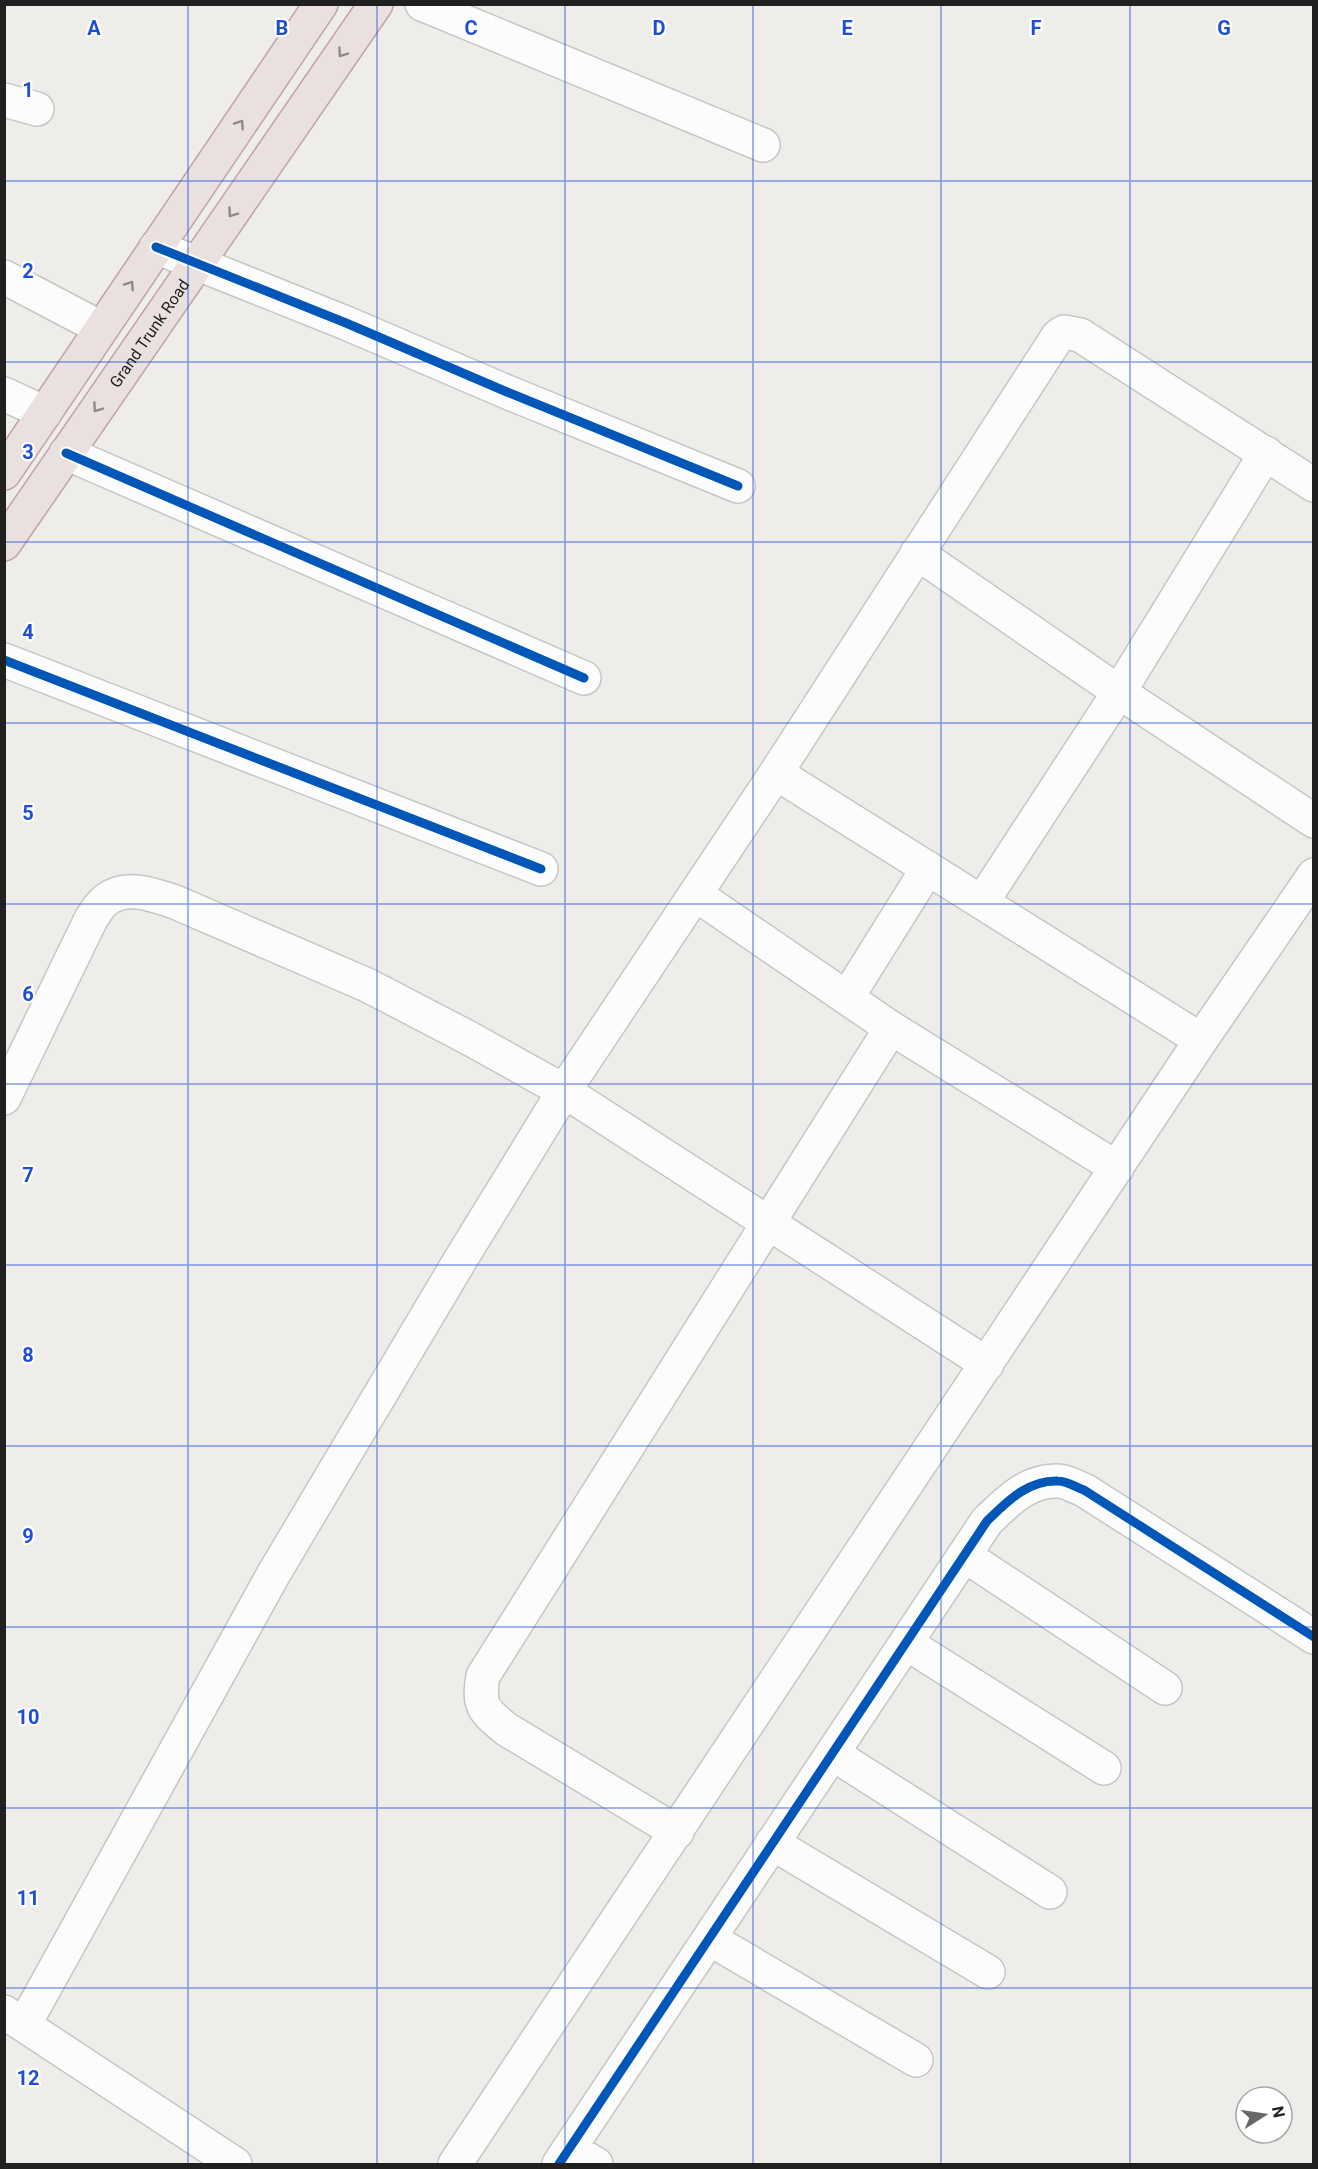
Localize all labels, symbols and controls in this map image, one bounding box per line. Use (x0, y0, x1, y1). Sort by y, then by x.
text: A (87, 16, 101, 40)
text: B (276, 16, 288, 40)
text: C (464, 16, 478, 40)
text: D (653, 16, 666, 40)
text: E (841, 16, 853, 40)
text: F (1031, 16, 1042, 40)
text: G (1217, 16, 1231, 40)
one-way arrow (338, 46, 349, 57)
text: 1 (22, 78, 34, 102)
one-way arrow (233, 119, 244, 130)
one-way arrow (228, 206, 239, 217)
text: 2 (22, 259, 34, 283)
street label: Grand Trunk Road (105, 275, 193, 391)
one-way arrow (123, 280, 134, 291)
one-way arrow (93, 401, 104, 412)
text: 3 (22, 440, 34, 464)
text: 4 (22, 620, 34, 644)
text: 5 (22, 801, 34, 825)
text: 6 (22, 982, 34, 1006)
text: 7 (22, 1163, 34, 1187)
text: 8 (22, 1343, 34, 1367)
text: 9 (22, 1524, 34, 1548)
text: 10 (17, 1705, 39, 1729)
text: 11 (17, 1886, 39, 1910)
text: 12 (17, 2066, 39, 2090)
north arrow (1234, 2085, 1294, 2145)
text: N (1268, 2104, 1289, 2119)

